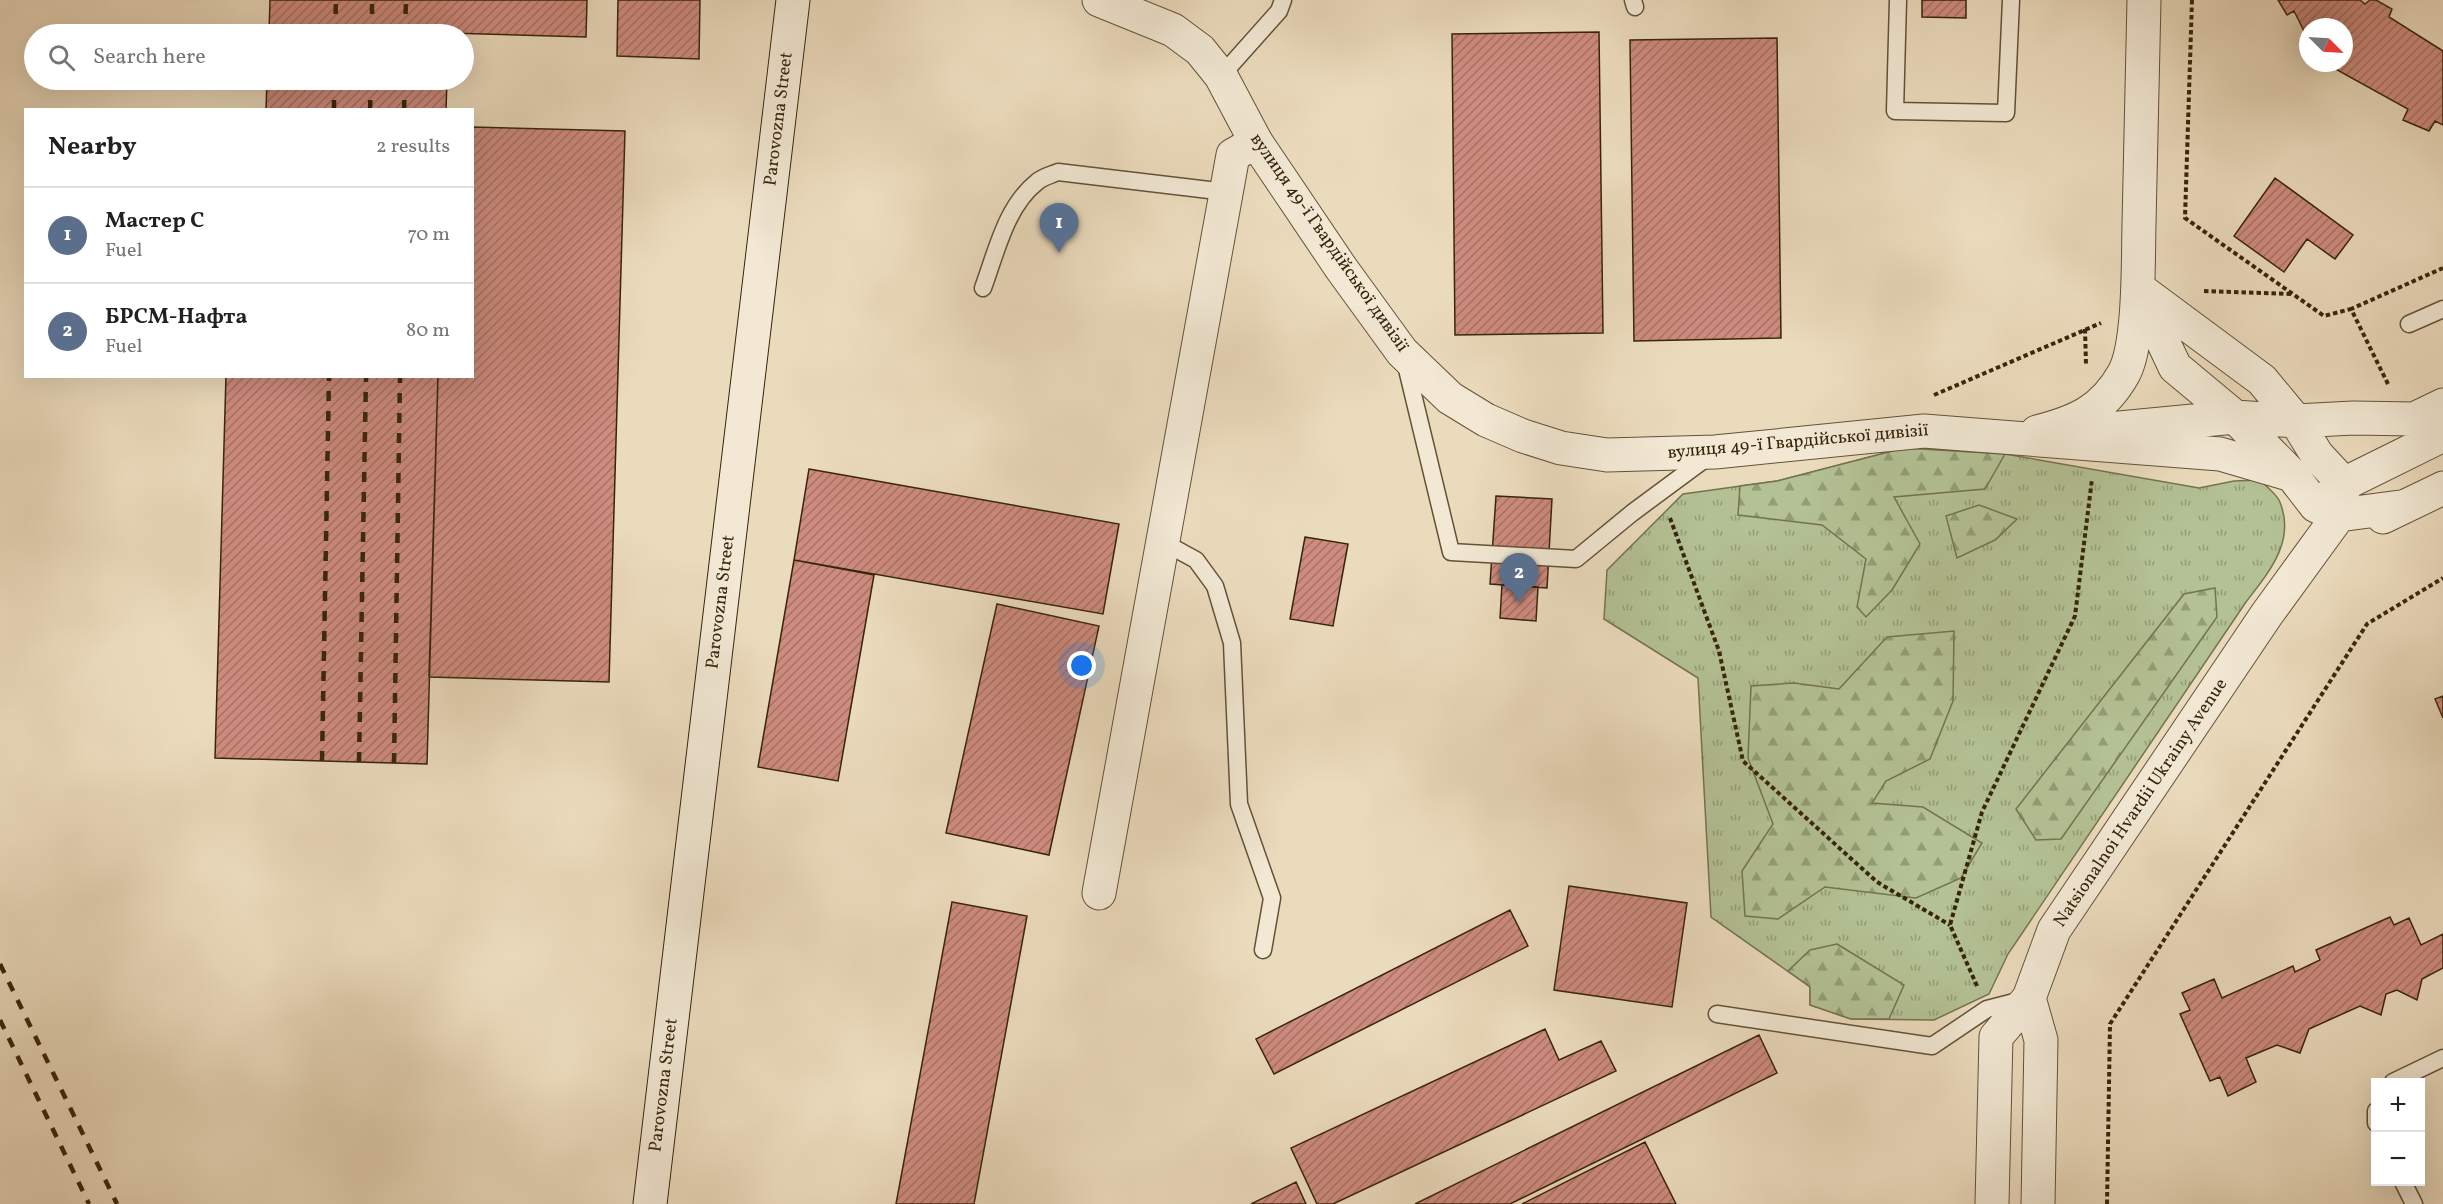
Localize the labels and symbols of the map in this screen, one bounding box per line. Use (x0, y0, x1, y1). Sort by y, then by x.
north arrow (2299, 18, 2353, 72)
street label: Parovozna Street (758, 51, 800, 187)
street label: вулиця 49-ї Гвардійської дивізії (1244, 129, 1415, 358)
pin: 1 (1040, 204, 1078, 253)
street label: вулиця 49-ї Гвардійської дивізії (1666, 418, 1930, 466)
street label: Parovozna Street (700, 534, 742, 670)
pin: 2 (1500, 554, 1538, 603)
your location (1067, 651, 1096, 680)
street label: Natsionalnoi Hvardii Ukrainy Avenue (2048, 674, 2234, 932)
street label: Parovozna Street (643, 1017, 685, 1153)

